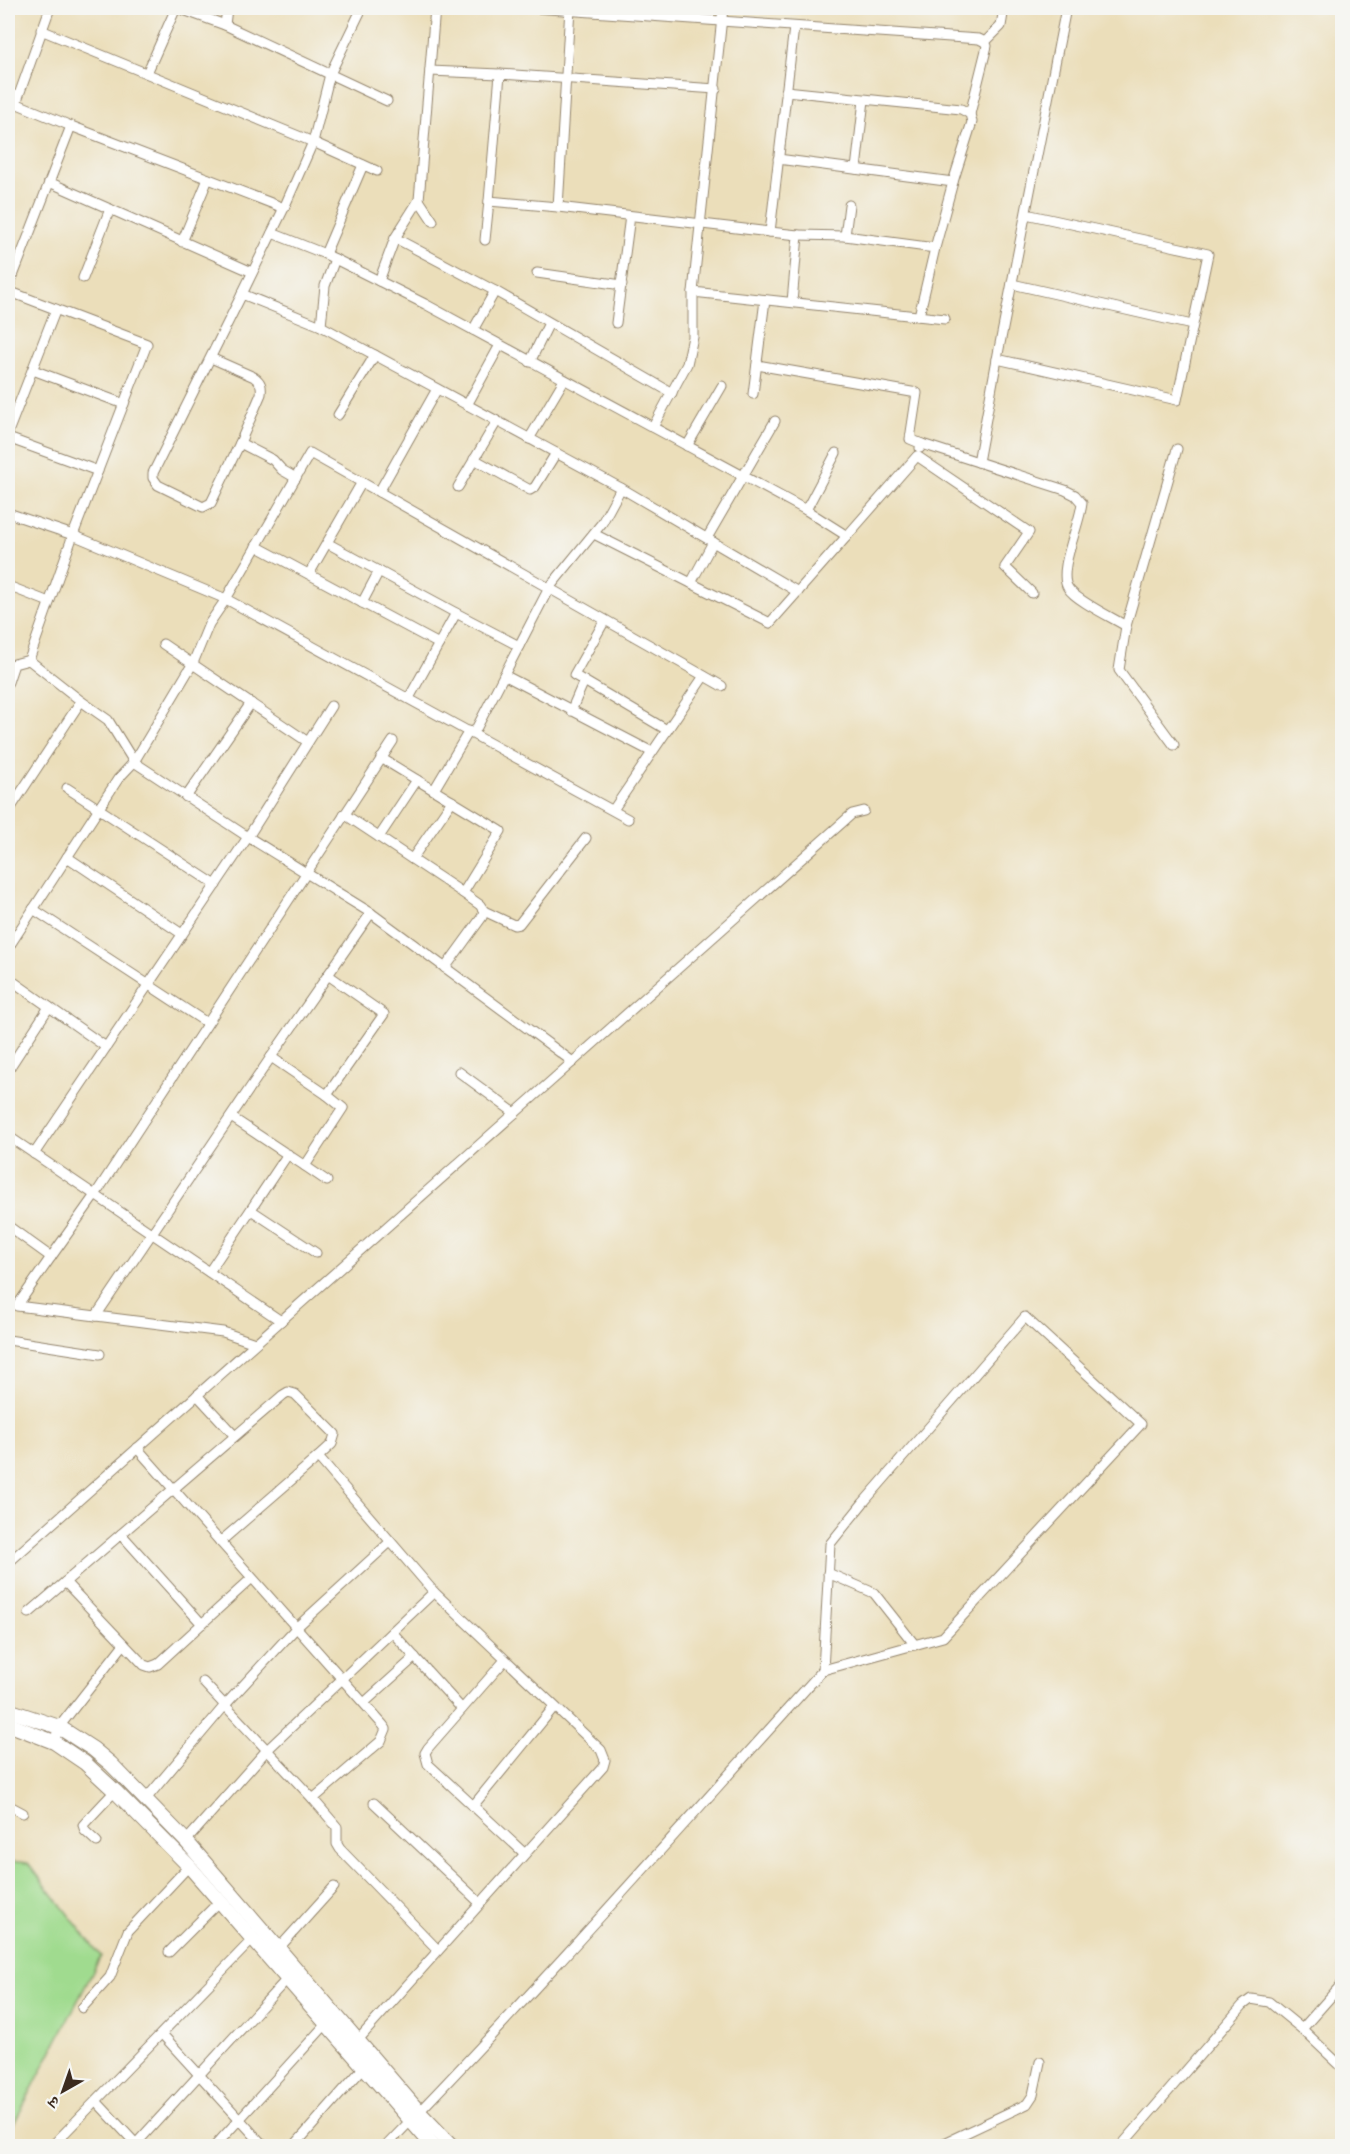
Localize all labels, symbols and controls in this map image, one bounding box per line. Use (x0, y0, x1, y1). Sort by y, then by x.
north arrow (33, 2061, 93, 2121)
text: उ (43, 2091, 64, 2113)

